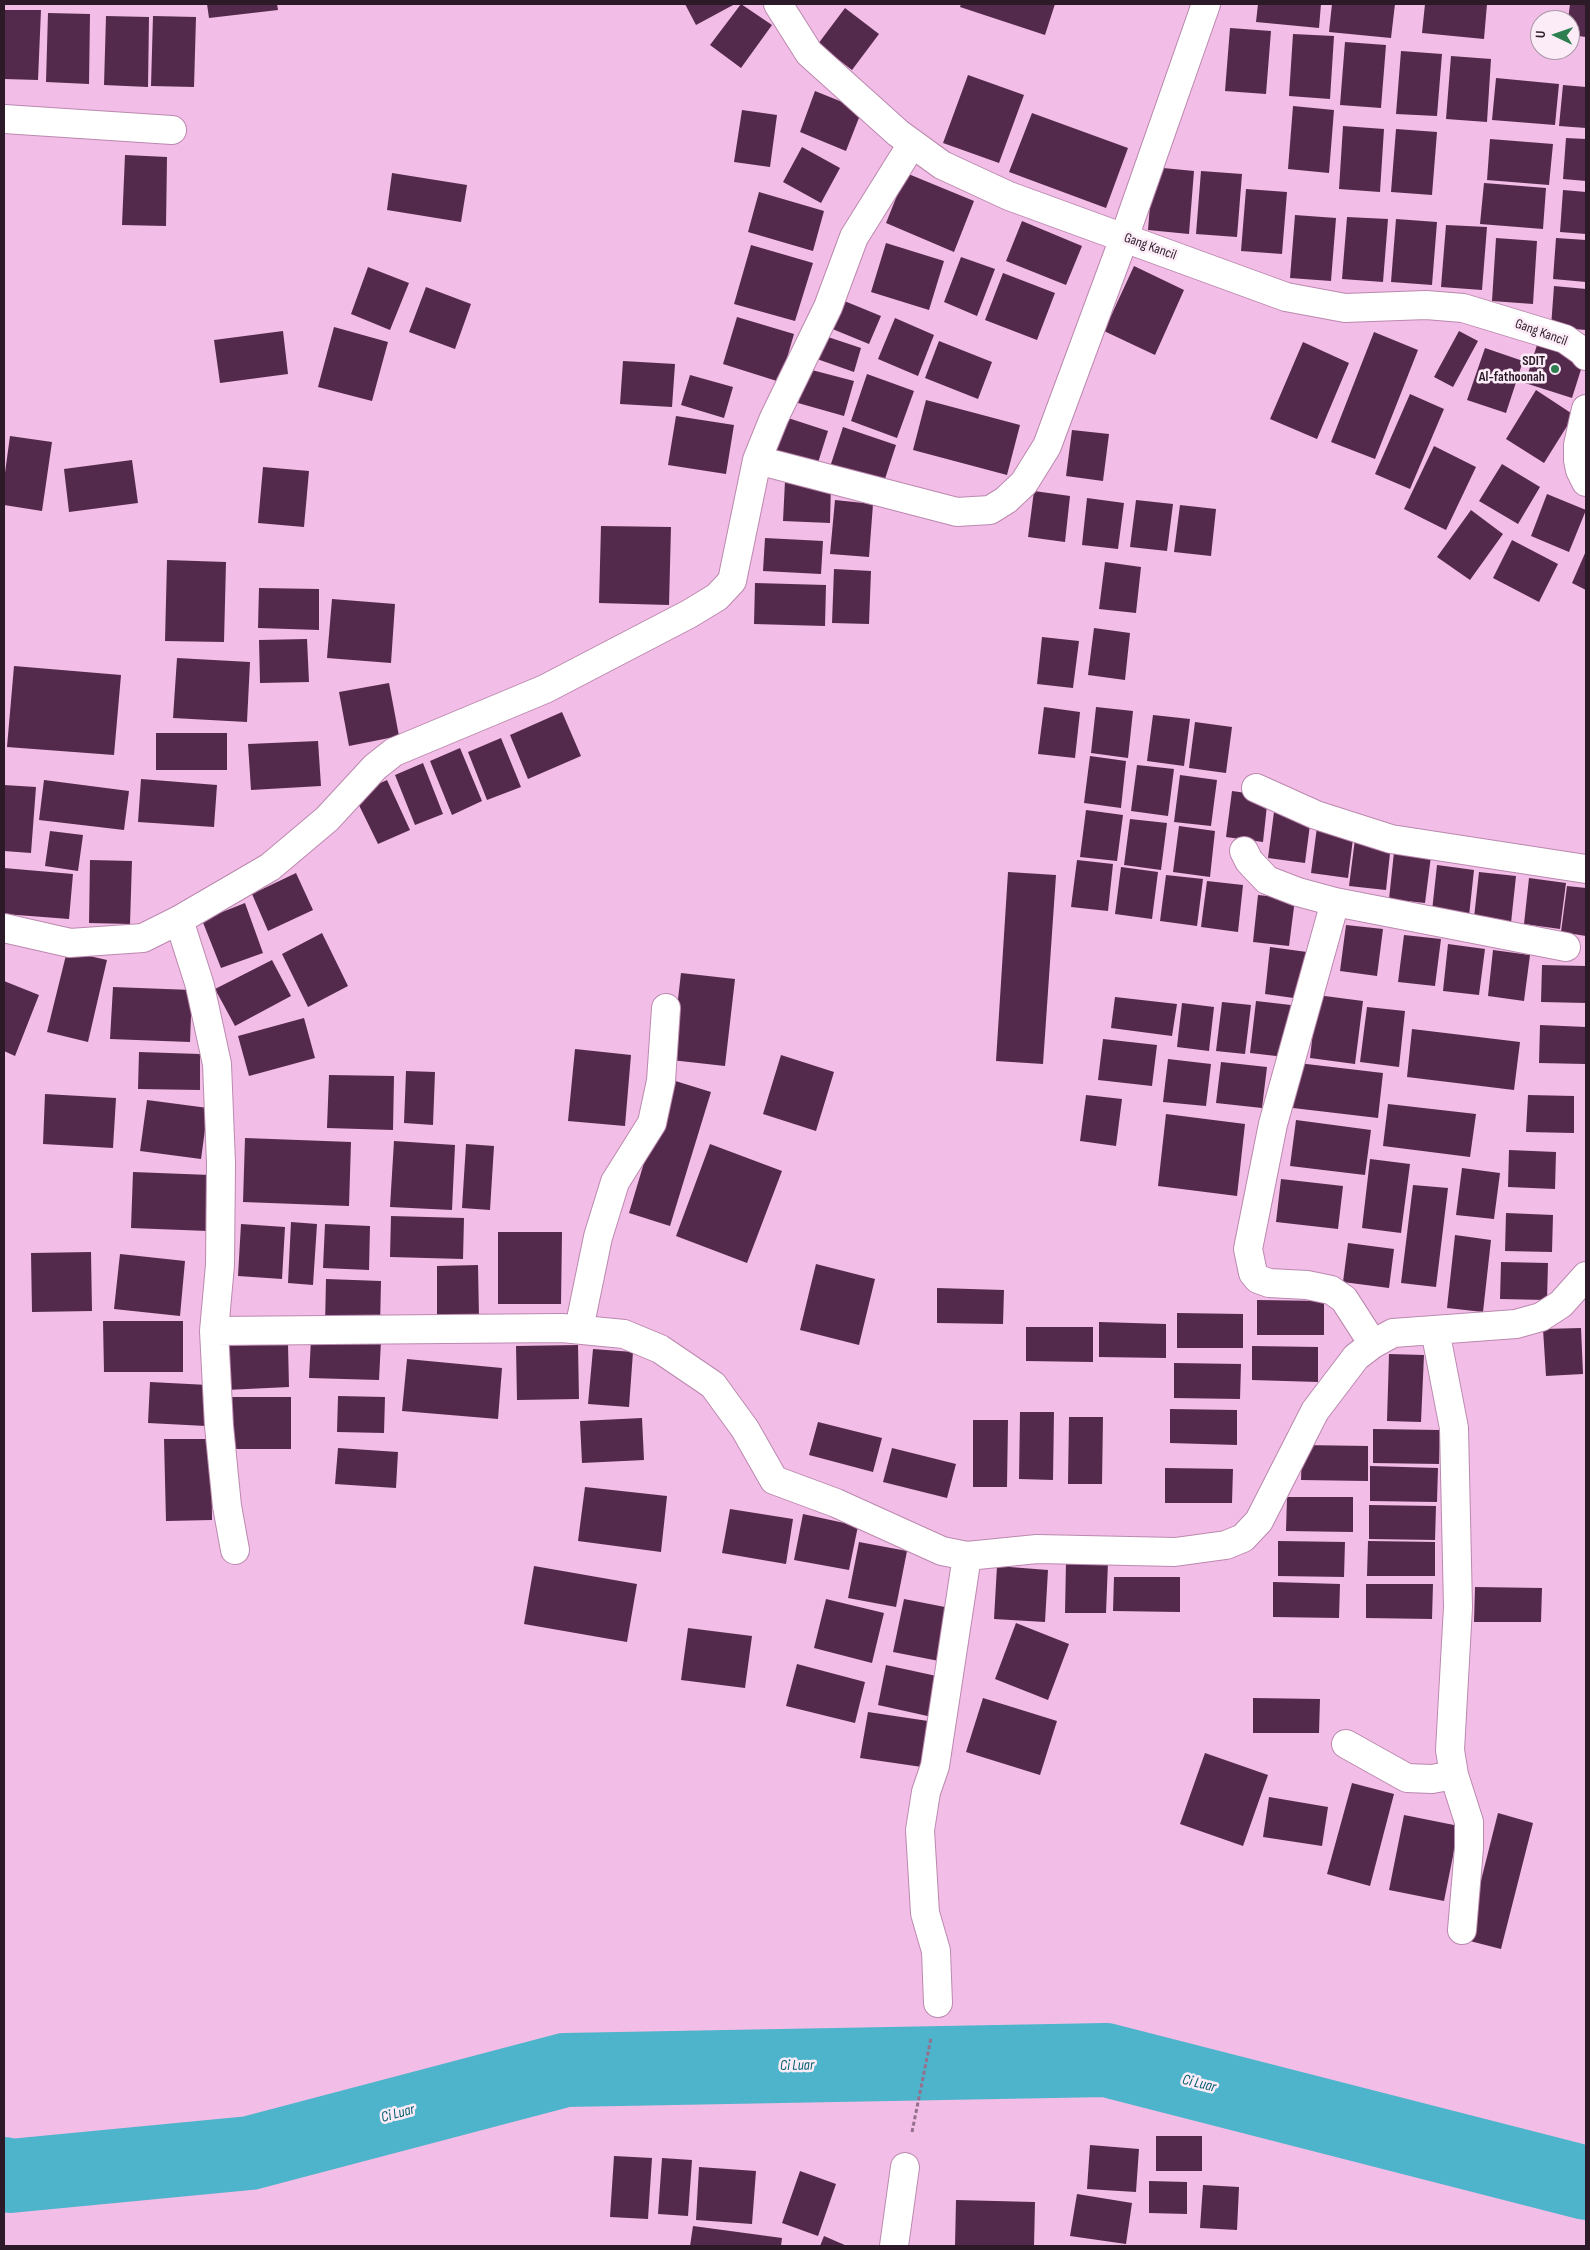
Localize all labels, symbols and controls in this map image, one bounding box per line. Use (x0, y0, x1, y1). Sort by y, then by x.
north arrow (1530, 10, 1580, 60)
text: U (1532, 30, 1549, 38)
street label: Gang Kancil (1121, 230, 1179, 264)
street label: Gang Kancil (1512, 316, 1570, 350)
place label: SDIT Al-fathoonah (1479, 353, 1545, 386)
marker: SDIT Al-fathoonah (1549, 363, 1561, 375)
water label: Ci Luar (780, 2057, 814, 2075)
water label: Ci Luar (1180, 2071, 1218, 2097)
water label: Ci Luar (379, 2101, 417, 2127)

